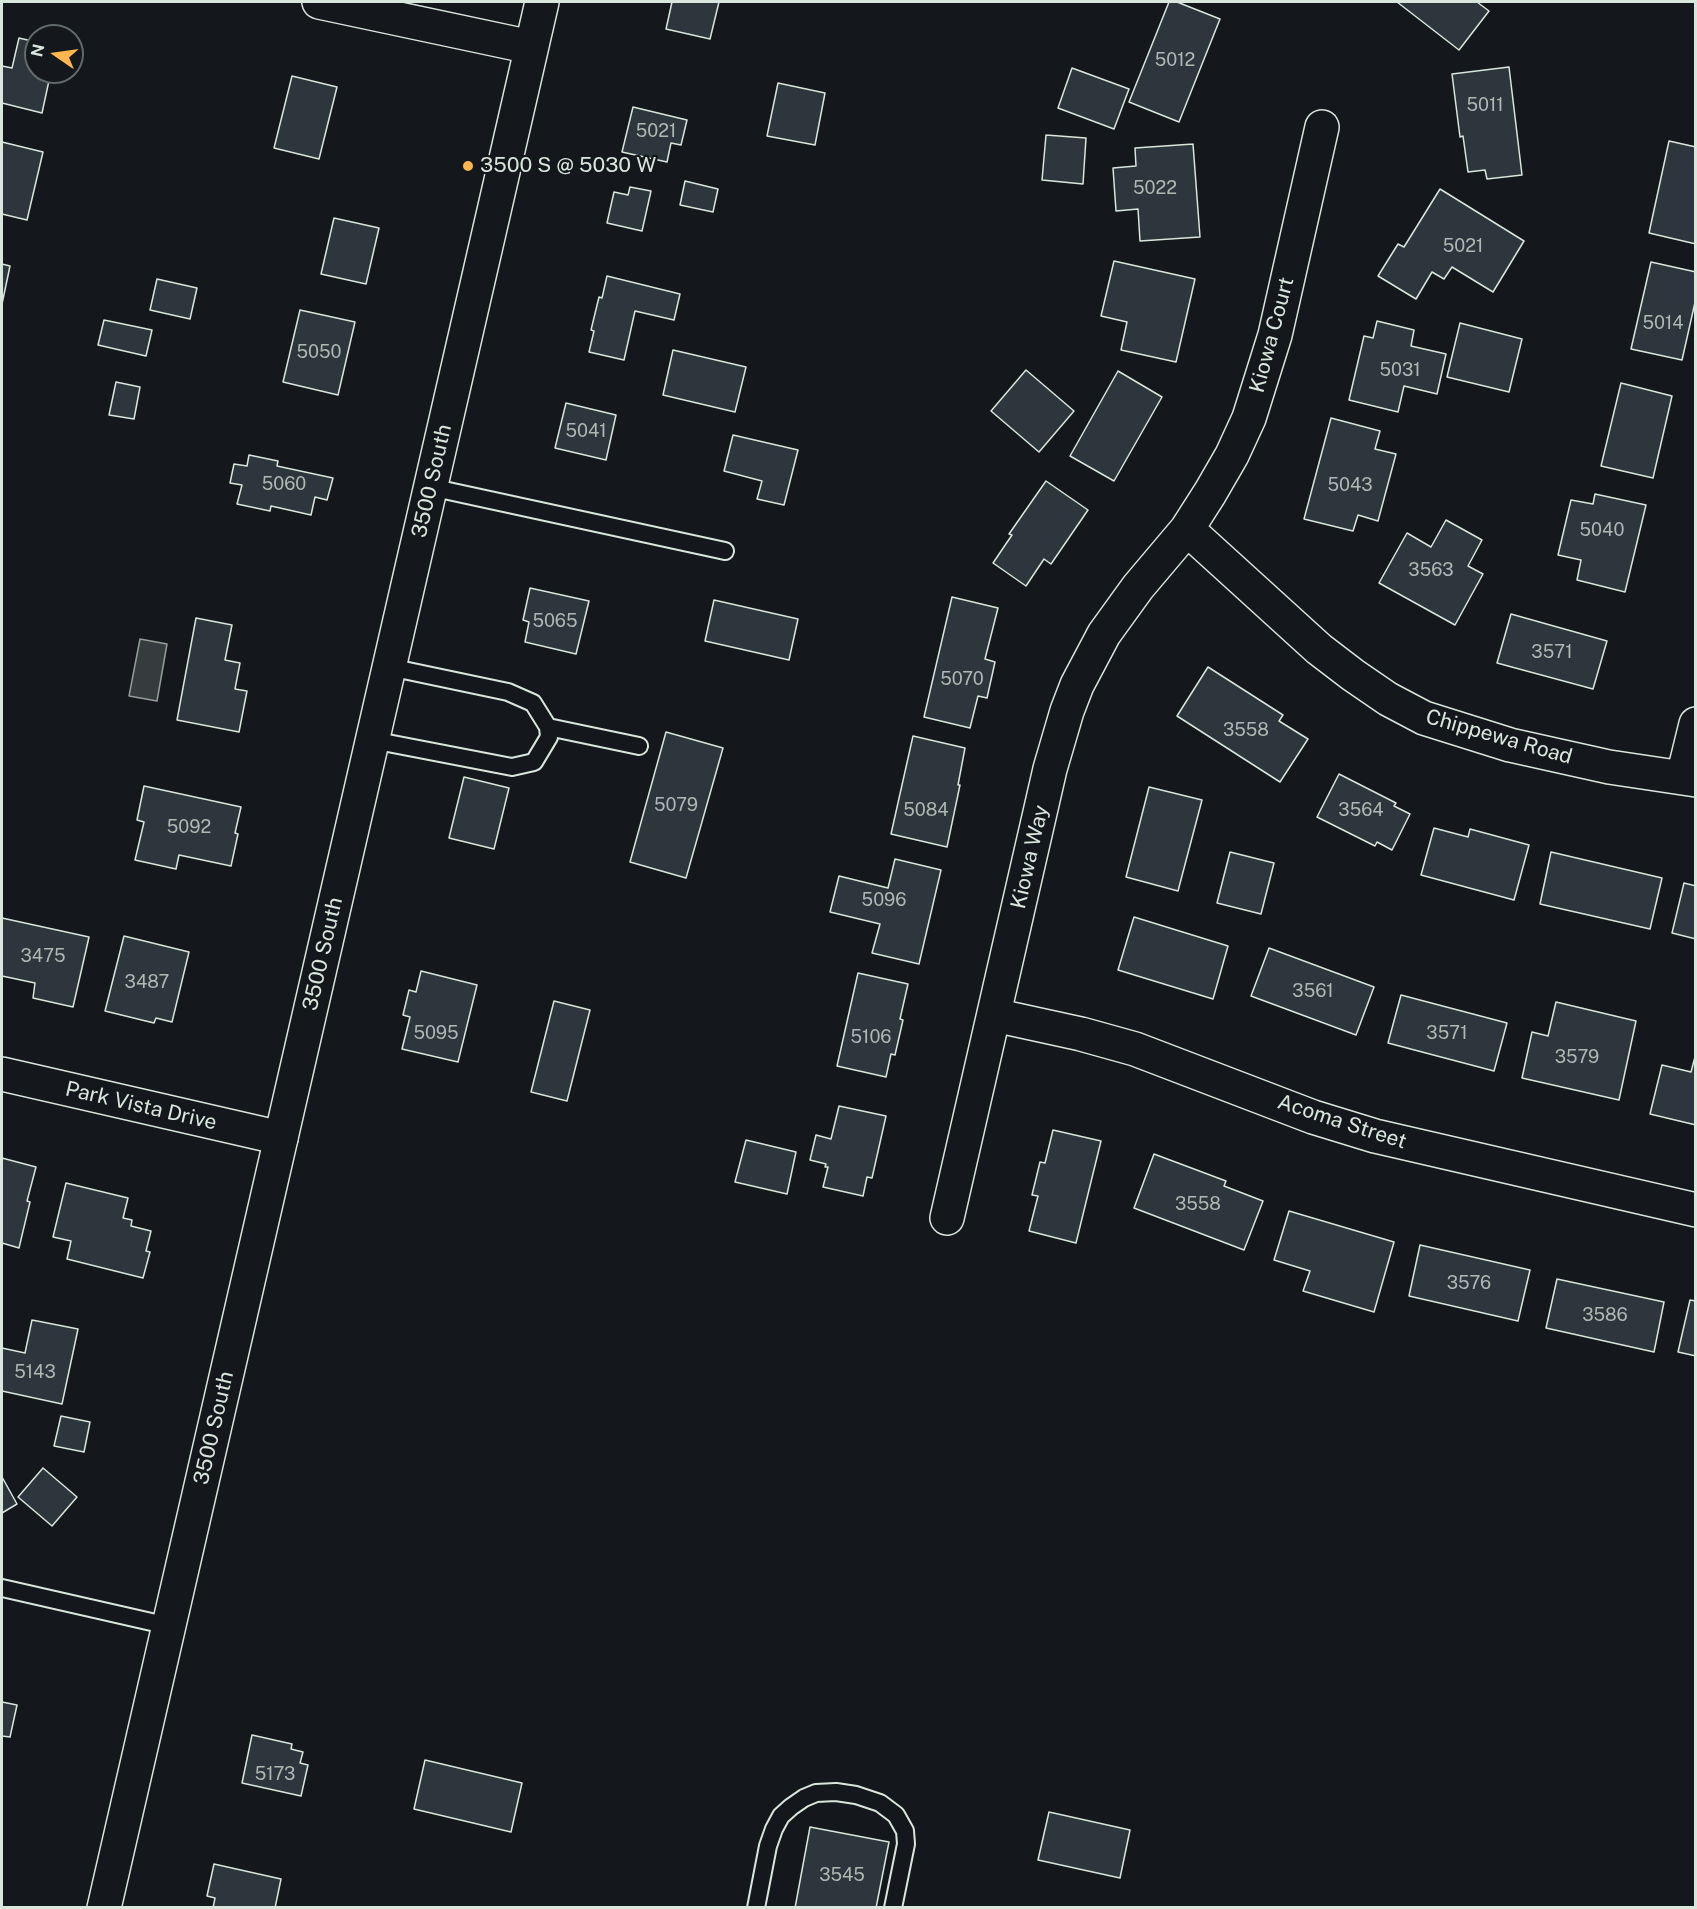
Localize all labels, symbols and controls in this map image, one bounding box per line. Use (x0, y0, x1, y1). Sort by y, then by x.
north arrow (24, 24, 84, 84)
text: N (27, 42, 49, 59)
house number: 5012 (1155, 49, 1195, 71)
house number: 5011 (1466, 94, 1504, 116)
house number: 5021 (636, 120, 676, 142)
place label: 3500 S @ 5030 W (480, 153, 656, 179)
marker: 3500 S @ 5030 W (461, 159, 475, 173)
house number: 5022 (1133, 177, 1177, 199)
house number: 5021 (1443, 235, 1483, 257)
street label: Kiowa Court (1244, 274, 1300, 396)
house number: 5014 (1642, 312, 1684, 334)
house number: 5050 (296, 341, 342, 363)
house number: 5031 (1379, 359, 1421, 381)
house number: 5041 (565, 420, 607, 442)
street label: 3500 South (407, 422, 457, 540)
house number: 5060 (262, 473, 306, 495)
house number: 5043 (1327, 474, 1373, 496)
house number: 5040 (1580, 519, 1624, 541)
house number: 3563 (1408, 559, 1454, 581)
house number: 5065 (532, 610, 578, 632)
house number: 3571 (1531, 641, 1573, 663)
house number: 5070 (940, 668, 984, 690)
street label: Chippewa Road (1423, 704, 1575, 770)
house number: 3558 (1223, 719, 1269, 741)
house number: 5079 (654, 794, 698, 816)
house number: 5084 (903, 799, 949, 821)
house number: 3564 (1338, 799, 1384, 821)
street label: Kiowa Way (1006, 803, 1054, 911)
house number: 5092 (167, 816, 211, 838)
house number: 5096 (862, 889, 906, 911)
street label: 3500 South (298, 895, 348, 1013)
house number: 3475 (21, 945, 65, 967)
house number: 3487 (125, 971, 169, 993)
house number: 3561 (1292, 980, 1334, 1002)
house number: 5095 (413, 1022, 459, 1044)
house number: 3571 (1426, 1022, 1468, 1044)
house number: 5106 (851, 1026, 891, 1048)
house number: 3579 (1555, 1046, 1599, 1068)
street label: Park Vista Drive (63, 1076, 219, 1136)
street label: Acoma Street (1274, 1089, 1410, 1155)
house number: 3558 (1175, 1193, 1221, 1215)
house number: 3576 (1447, 1272, 1491, 1294)
house number: 3586 (1582, 1304, 1628, 1326)
house number: 5143 (14, 1361, 56, 1383)
street label: 3500 South (189, 1369, 239, 1487)
house number: 5173 (255, 1763, 295, 1785)
house number: 3545 (819, 1864, 865, 1886)

